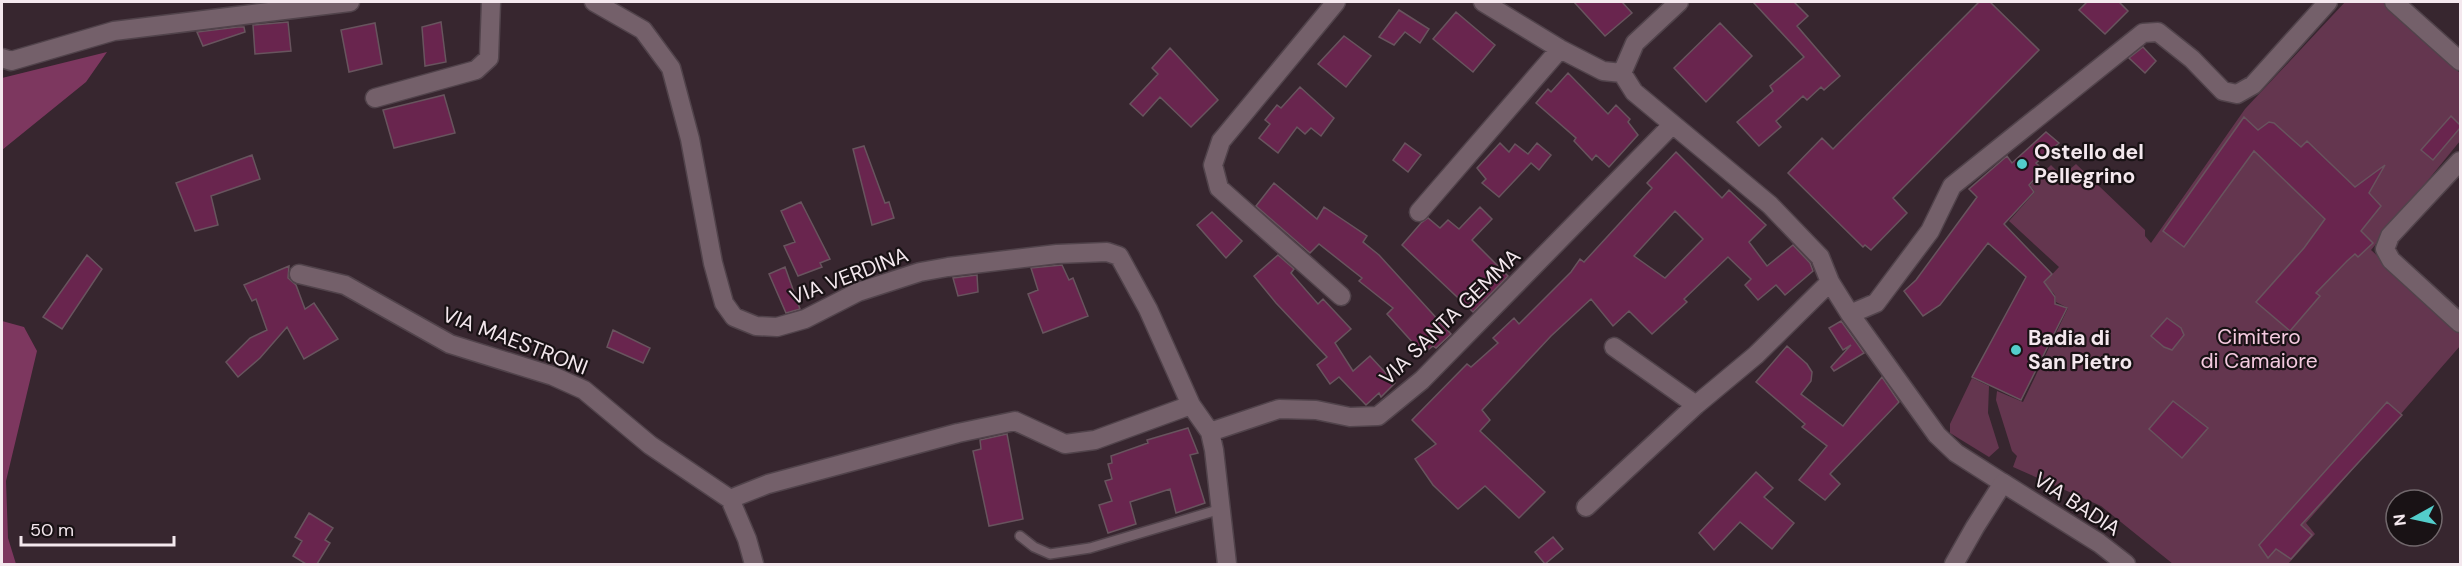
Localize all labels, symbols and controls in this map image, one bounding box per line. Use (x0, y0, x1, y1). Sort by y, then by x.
place label: Ostello del Pellegrino (2034, 138, 2144, 190)
marker: Ostello del Pellegrino (2015, 157, 2029, 171)
street label: VIA VERDINA (786, 241, 912, 311)
street label: VIA SANTA GEMMA (1373, 242, 1527, 392)
street label: VIA MAESTRONI (438, 300, 592, 382)
park label: Cimitero di Camaiore (2200, 323, 2318, 375)
place label: Badia di San Pietro (2028, 324, 2132, 376)
marker: Badia di San Pietro (2009, 343, 2023, 357)
street label: VIA BADIA (2028, 466, 2126, 543)
north arrow (2384, 488, 2444, 548)
scale bar (21, 509, 174, 547)
text: N (2388, 513, 2411, 527)
text: 50 m (30, 518, 74, 542)

